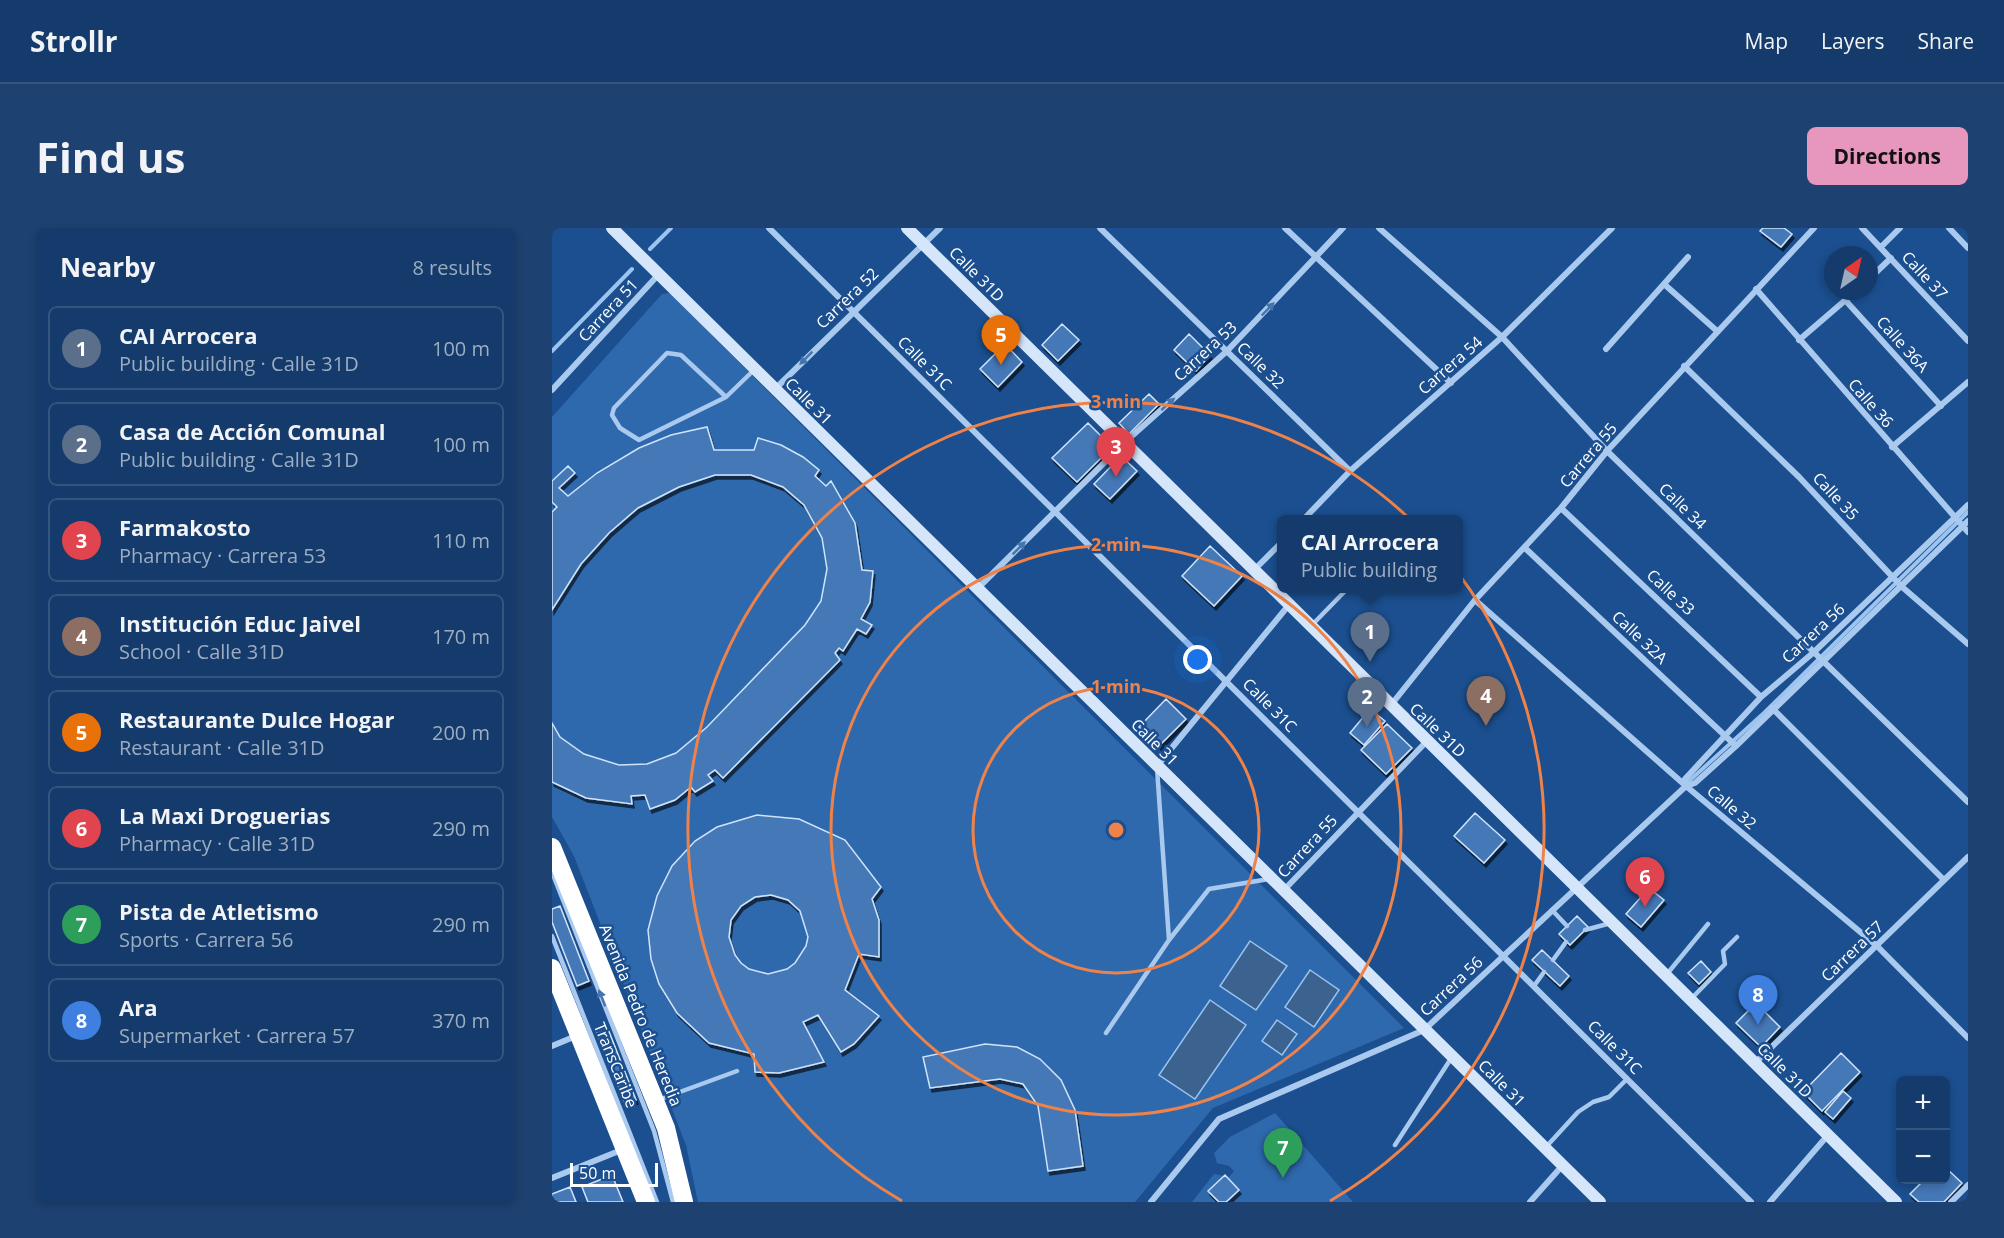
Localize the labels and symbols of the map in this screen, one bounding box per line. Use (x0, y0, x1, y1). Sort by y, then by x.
street label: Calle 31D (944, 241, 1010, 307)
north arrow (1824, 246, 1878, 300)
street label: Calle 37 (1897, 246, 1953, 304)
street label: Carrera 52 (811, 263, 883, 333)
street label: Carrera 51 (573, 274, 643, 346)
one-way arrow (1260, 302, 1274, 316)
street label: Calle 36A (1872, 311, 1935, 378)
pin: 5 (982, 316, 1020, 365)
street label: Carrera 53 (1169, 316, 1241, 386)
street label: Calle 31C (893, 331, 957, 395)
street label: Carrera 54 (1413, 331, 1487, 399)
street label: Calle 32 (1232, 337, 1290, 393)
one-way arrow (799, 350, 813, 364)
street label: Calle 31 (781, 373, 837, 429)
street label: Calle 36 (1844, 374, 1898, 432)
text: 3 min (1091, 389, 1141, 413)
one-way arrow (1160, 398, 1175, 411)
street label: Carrera 55 (1554, 418, 1622, 492)
pin: 3 (1096, 428, 1136, 477)
street label: Calle 35 (1808, 467, 1864, 525)
street label: Calle 34 (1654, 478, 1712, 534)
text: 2 min (1091, 532, 1141, 556)
one-way arrow (1011, 542, 1025, 556)
street label: Calle 33 (1642, 564, 1700, 620)
street label: Carrera 56 (1777, 598, 1849, 668)
street label: Calle 32A (1607, 606, 1673, 669)
pin: 1 (1350, 612, 1390, 662)
your location (1183, 645, 1212, 674)
street label: Calle 31C (1238, 673, 1302, 737)
text: 1 min (1091, 674, 1141, 698)
pin: 4 (1466, 676, 1506, 726)
pin: 2 (1348, 678, 1386, 727)
street label: Calle 31D (1405, 698, 1471, 762)
street label: Calle 31 (1127, 714, 1183, 770)
street label: Calle 32 (1703, 780, 1761, 834)
street label: Carrera 55 (1272, 810, 1342, 882)
centre of rings (1106, 820, 1126, 840)
pin: 6 (1626, 858, 1664, 907)
street label: Carrera 57 (1816, 916, 1888, 986)
street label: Avenida Pedro de Heredia (594, 921, 688, 1109)
street label: Carrera 56 (1415, 951, 1487, 1021)
pin: 8 (1738, 976, 1778, 1025)
one-way arrow (596, 989, 606, 1007)
street label: Calle 31C (1583, 1015, 1647, 1079)
street label: TransCaribe (589, 1019, 643, 1111)
street label: Calle 31D (1752, 1037, 1818, 1103)
street label: Calle 31 (1474, 1055, 1530, 1111)
pin: 7 (1264, 1128, 1302, 1178)
scale bar (570, 1160, 658, 1188)

